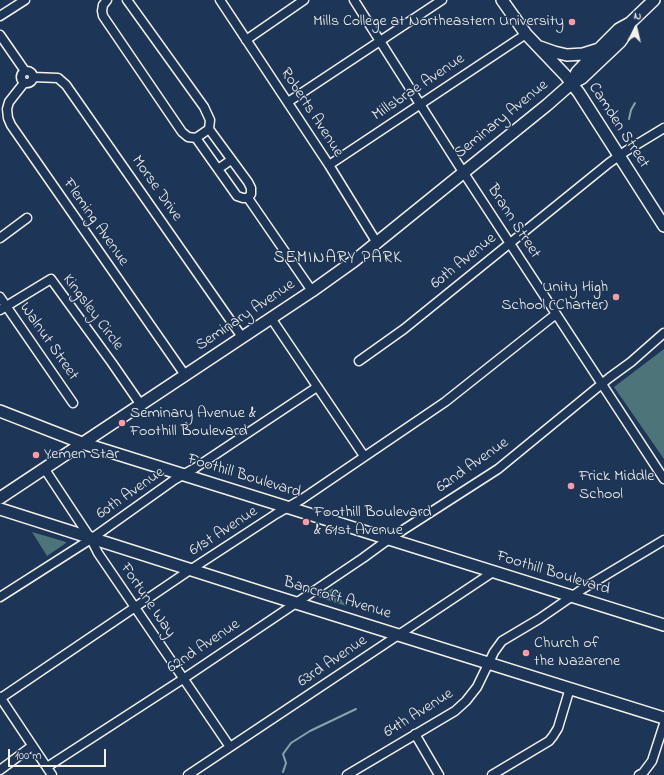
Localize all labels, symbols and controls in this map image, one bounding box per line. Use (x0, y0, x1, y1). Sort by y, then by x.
north arrow (616, 8, 656, 48)
text: N (633, 8, 642, 25)
place label: Mills College at Northeastern University (313, 12, 564, 32)
marker: Mills College at Northeastern University (567, 17, 577, 27)
street label: Millsbrae Avenue (369, 50, 469, 126)
street label: Roberts Avenue (275, 65, 347, 161)
street label: Seminary Avenue (451, 76, 553, 164)
street label: Camden Street (583, 80, 653, 172)
street label: Morse Drive (126, 152, 186, 226)
street label: Fleming Avenue (58, 176, 132, 270)
street label: Brann Street (482, 181, 544, 263)
street label: 60th Avenue (427, 230, 501, 294)
district label: SEMINARY PARK (274, 249, 402, 269)
street label: Kingsley Circle (57, 271, 127, 355)
street label: Seminary Avenue (193, 276, 299, 356)
place label: Unity High School (Charter) (501, 278, 608, 316)
marker: Unity High School (Charter) (611, 292, 621, 302)
street label: Walnut Street (14, 299, 82, 385)
place label: Seminary Avenue & Foothill Boulevard (130, 404, 256, 442)
marker: Seminary Avenue & Foothill Boulevard (117, 418, 127, 428)
street label: 62nd Avenue (433, 434, 513, 498)
place label: Yemen Star (44, 445, 119, 465)
marker: Yemen Star (31, 450, 41, 460)
street label: Foothill Boulevard (185, 451, 303, 503)
street label: 60th Avenue (93, 464, 169, 524)
place label: Frick Middle School (579, 467, 654, 505)
marker: Frick Middle School (566, 481, 576, 491)
street label: 61st Avenue (186, 503, 262, 561)
place label: Foothill Boulevard & 61st Avenue (314, 503, 432, 541)
marker: Foothill Boulevard & 61st Avenue (301, 517, 311, 527)
street label: Foothill Boulevard (494, 548, 612, 600)
street label: Fortune Way (115, 560, 179, 642)
street label: Bancroft Avenue (281, 573, 393, 625)
street label: 62nd Avenue (164, 616, 244, 678)
street label: 63rd Avenue (295, 632, 371, 692)
place label: Church of the Nazarene (534, 634, 620, 672)
marker: Church of the Nazarene (521, 648, 531, 658)
street label: 64th Avenue (381, 685, 457, 743)
scale bar (10, 741, 108, 767)
text: 100 m (15, 747, 42, 765)

